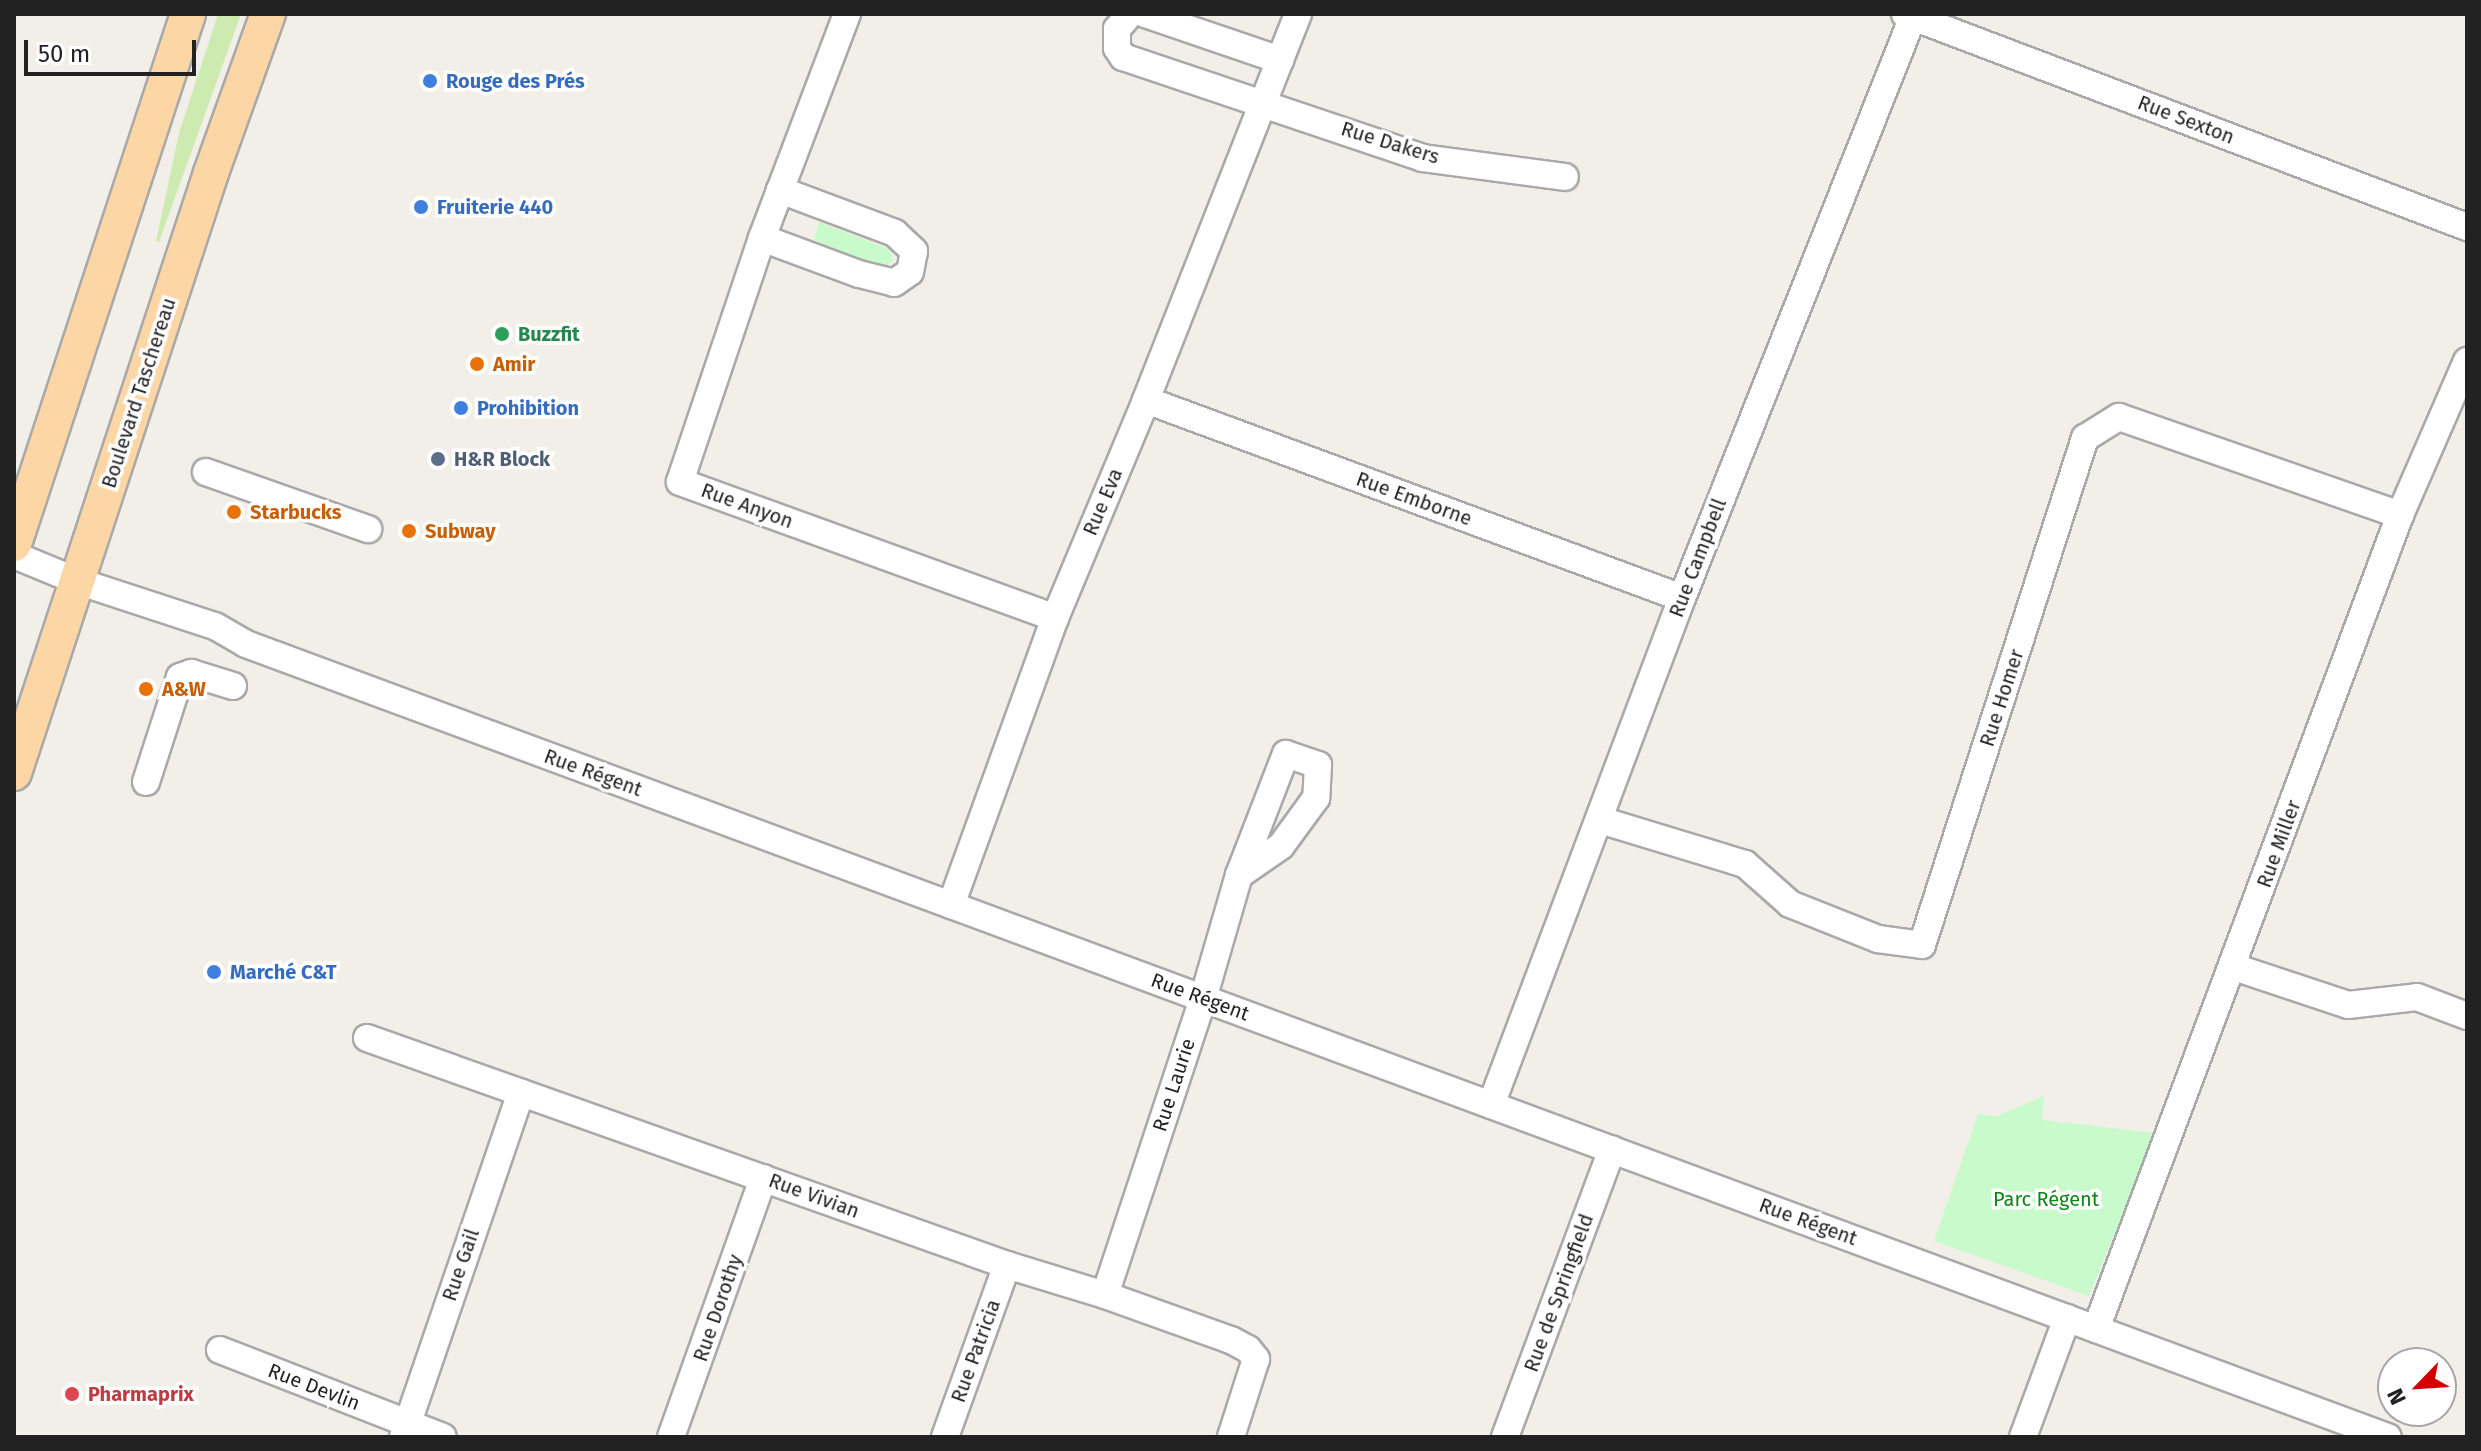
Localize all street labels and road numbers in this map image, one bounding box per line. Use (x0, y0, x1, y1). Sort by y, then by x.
street label: Rue Sexton (2134, 91, 2238, 149)
street label: Rue Dakers (1338, 117, 1442, 169)
street label: Boulevard Taschereau (97, 295, 181, 491)
street label: Rue Eva (1078, 465, 1128, 539)
street label: Rue Emborne (1353, 467, 1475, 531)
street label: Rue Anyon (698, 478, 796, 534)
street label: Rue Campbell (1664, 495, 1732, 621)
street label: Rue Homer (1975, 646, 2029, 750)
street label: Rue Régent (541, 744, 645, 802)
street label: Rue Miller (2252, 797, 2306, 891)
street label: Rue Régent (1148, 968, 1252, 1026)
street label: Rue Laurie (1148, 1035, 1200, 1135)
street label: Rue Vivian (765, 1169, 863, 1223)
street label: Rue Régent (1756, 1193, 1860, 1251)
street label: Rue de Springfield (1519, 1211, 1599, 1375)
street label: Rue Gail (437, 1226, 485, 1304)
street label: Rue Dorothy (688, 1251, 748, 1365)
street label: Rue Patricia (946, 1296, 1006, 1406)
street label: Rue Devlin (265, 1358, 363, 1416)

